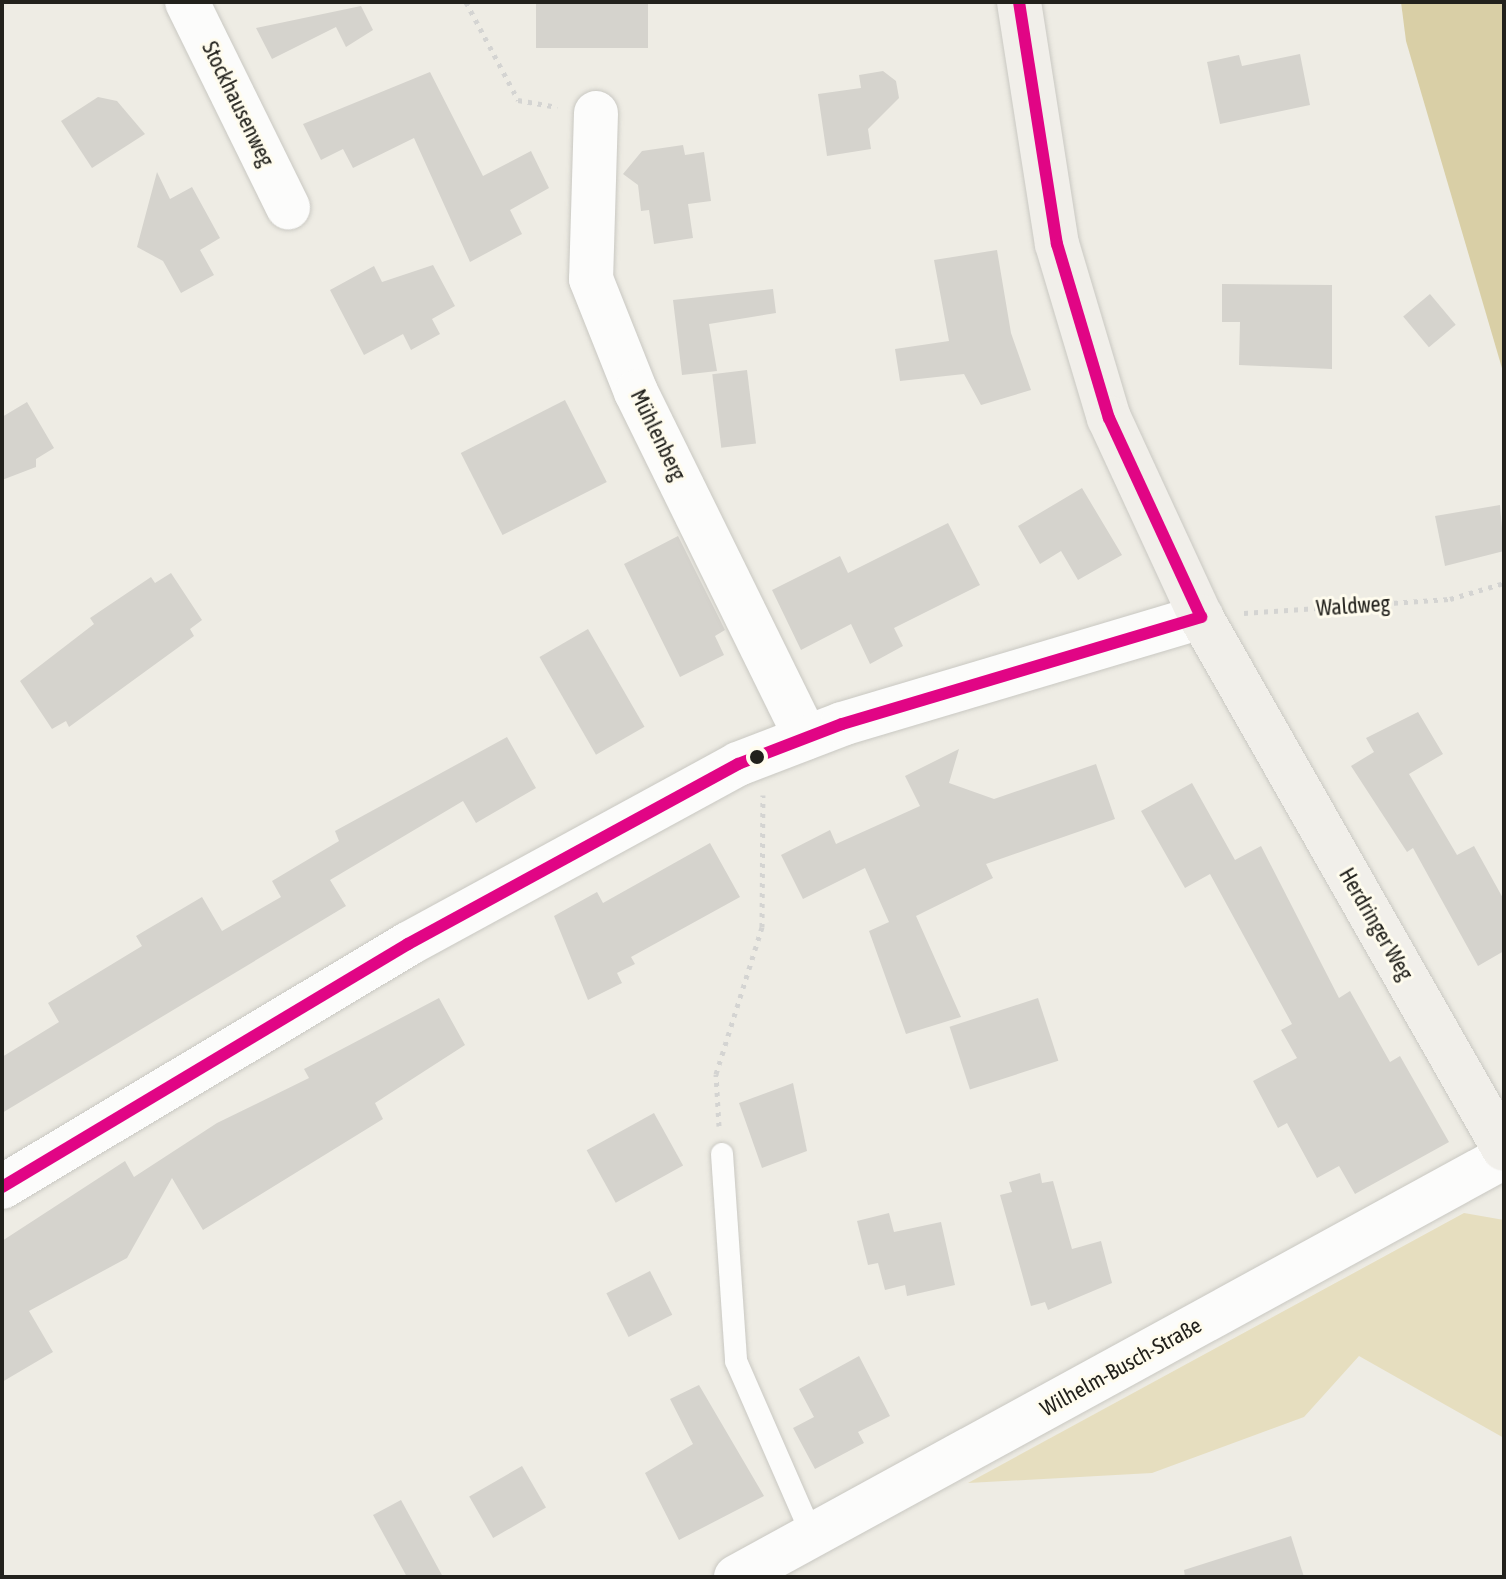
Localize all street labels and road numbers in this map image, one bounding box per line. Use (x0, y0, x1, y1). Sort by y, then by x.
street label: Stockhausenweg (196, 37, 280, 171)
street label: Mühlenberg (625, 385, 691, 485)
street label: Waldweg (1315, 590, 1391, 622)
street label: Herdringer Weg (1333, 863, 1419, 985)
street label: Wilhelm-Busch-Straße (1036, 1312, 1206, 1422)

